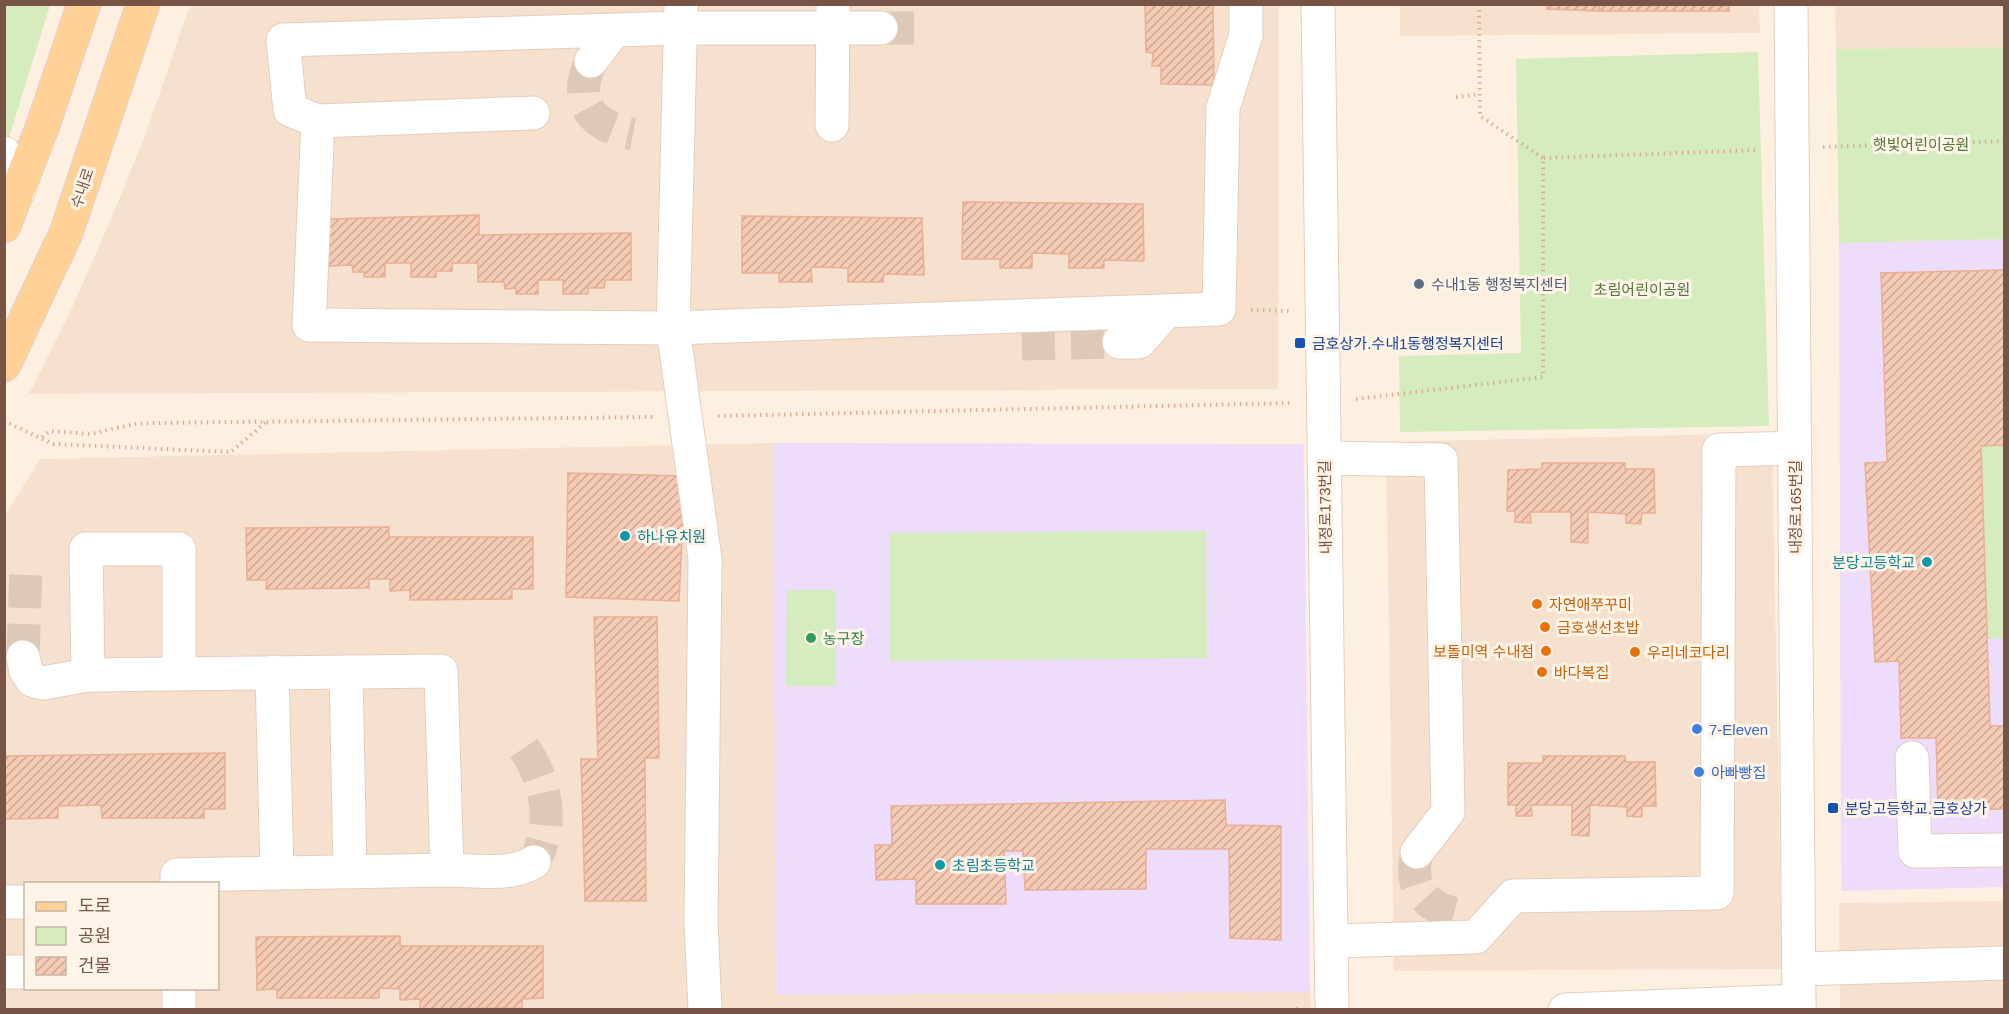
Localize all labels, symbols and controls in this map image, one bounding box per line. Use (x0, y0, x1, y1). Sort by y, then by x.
park label: 햇빛어린이공원 (1873, 136, 1969, 153)
street label: 수내로 (67, 166, 97, 210)
place label: 수내1동 행정복지센터 (1431, 276, 1568, 293)
marker: 수내1동 행정복지센터 (1412, 277, 1426, 291)
park label: 초림어린이공원 (1594, 281, 1690, 298)
place label: 금호상가.수내1동행정복지센터 (1312, 335, 1504, 352)
marker: 금호상가.수내1동행정복지센터 (1293, 336, 1307, 350)
street label: 내정로173번길 (1316, 460, 1334, 554)
street label: 내정로165번길 (1787, 460, 1804, 554)
place label: 하나유치원 (637, 528, 706, 545)
marker: 하나유치원 (618, 529, 632, 543)
place label: 분당고등학교 (1832, 554, 1915, 571)
marker: 분당고등학교 (1920, 555, 1934, 569)
place label: 자연애쭈꾸미 (1549, 596, 1632, 613)
marker: 자연애쭈꾸미 (1530, 597, 1544, 611)
place label: 금호생선초밥 (1557, 619, 1640, 636)
marker: 금호생선초밥 (1538, 620, 1552, 634)
place label: 농구장 (823, 630, 865, 647)
marker: 농구장 (804, 631, 818, 645)
place label: 보돌미역 수내점 (1433, 643, 1534, 660)
marker: 보돌미역 수내점 (1539, 644, 1553, 658)
place label: 우리네코다리 (1647, 644, 1730, 661)
marker: 우리네코다리 (1628, 645, 1642, 659)
place label: 바다복집 (1554, 664, 1609, 681)
marker: 바다복집 (1535, 665, 1549, 679)
place label: 7-Eleven (1709, 721, 1768, 738)
marker: 7-Eleven (1690, 722, 1704, 736)
place label: 아빠빵집 (1711, 764, 1766, 781)
marker: 아빠빵집 (1692, 765, 1706, 779)
place label: 분당고등학교.금호상가 (1845, 800, 1987, 817)
marker: 분당고등학교.금호상가 (1826, 801, 1840, 815)
place label: 초림초등학교 (952, 857, 1035, 874)
marker: 초림초등학교 (933, 858, 947, 872)
legend (24, 882, 219, 990)
text: 도로 (78, 896, 111, 916)
text: 공원 (78, 926, 111, 946)
text: 건물 (78, 956, 111, 976)

